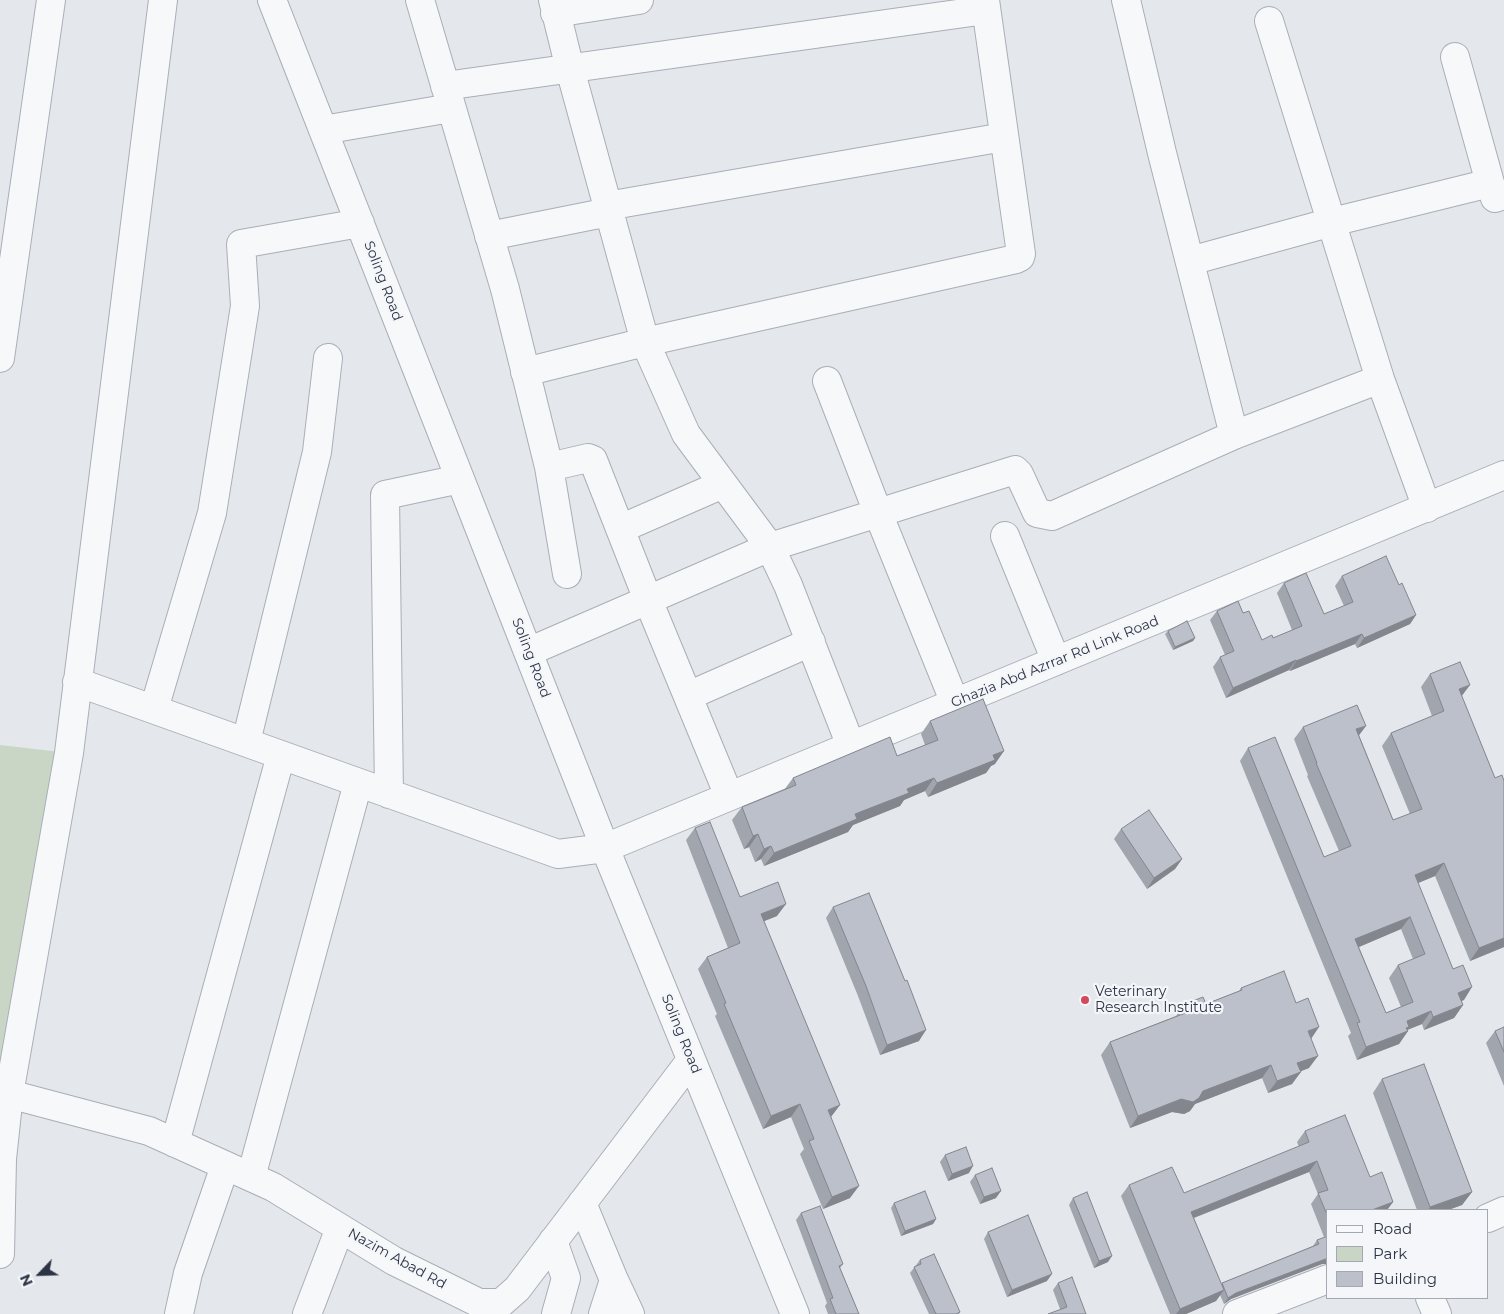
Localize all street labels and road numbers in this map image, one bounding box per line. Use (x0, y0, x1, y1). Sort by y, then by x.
street label: Soling Road (360, 239, 406, 323)
street label: Ghazia Abd Azrrar Rd Link Road (949, 612, 1161, 712)
street label: Soling Road (508, 616, 554, 700)
street label: Soling Road (657, 992, 705, 1076)
street label: Nazim Abad Rd (345, 1225, 449, 1293)

